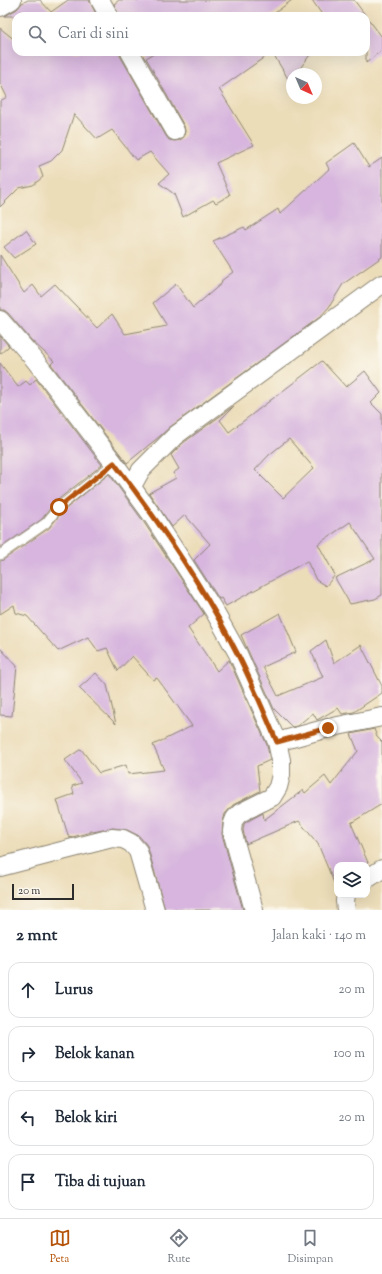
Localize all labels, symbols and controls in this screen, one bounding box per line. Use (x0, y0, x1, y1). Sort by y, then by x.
search box (12, 12, 370, 56)
icon: search (26, 23, 48, 45)
text: Cari di sini (58, 24, 129, 45)
north arrow (286, 68, 322, 104)
route start (50, 498, 68, 516)
route end (319, 719, 337, 737)
map controls (334, 862, 370, 898)
button: layers (334, 862, 370, 898)
scale bar (12, 882, 74, 901)
text: 20 m (18, 883, 40, 899)
text: 2 mnt (16, 924, 57, 948)
text: Jalan kaki · 140 m (272, 927, 366, 945)
icon: ahead (17, 979, 39, 1001)
text: Lurus (55, 980, 93, 1001)
text: 20 m (339, 981, 365, 999)
icon: right (17, 1043, 39, 1065)
text: Belok kanan (55, 1044, 135, 1065)
text: 100 m (333, 1045, 365, 1063)
icon: left (17, 1107, 39, 1129)
text: Belok kiri (55, 1108, 117, 1129)
text: 20 m (339, 1109, 365, 1127)
icon: arrive (17, 1171, 39, 1193)
text: Tiba di tujuan (55, 1172, 146, 1193)
tab: Peta (49, 1227, 71, 1267)
tab: Rute (168, 1227, 190, 1267)
tab: Disimpan (288, 1227, 333, 1267)

